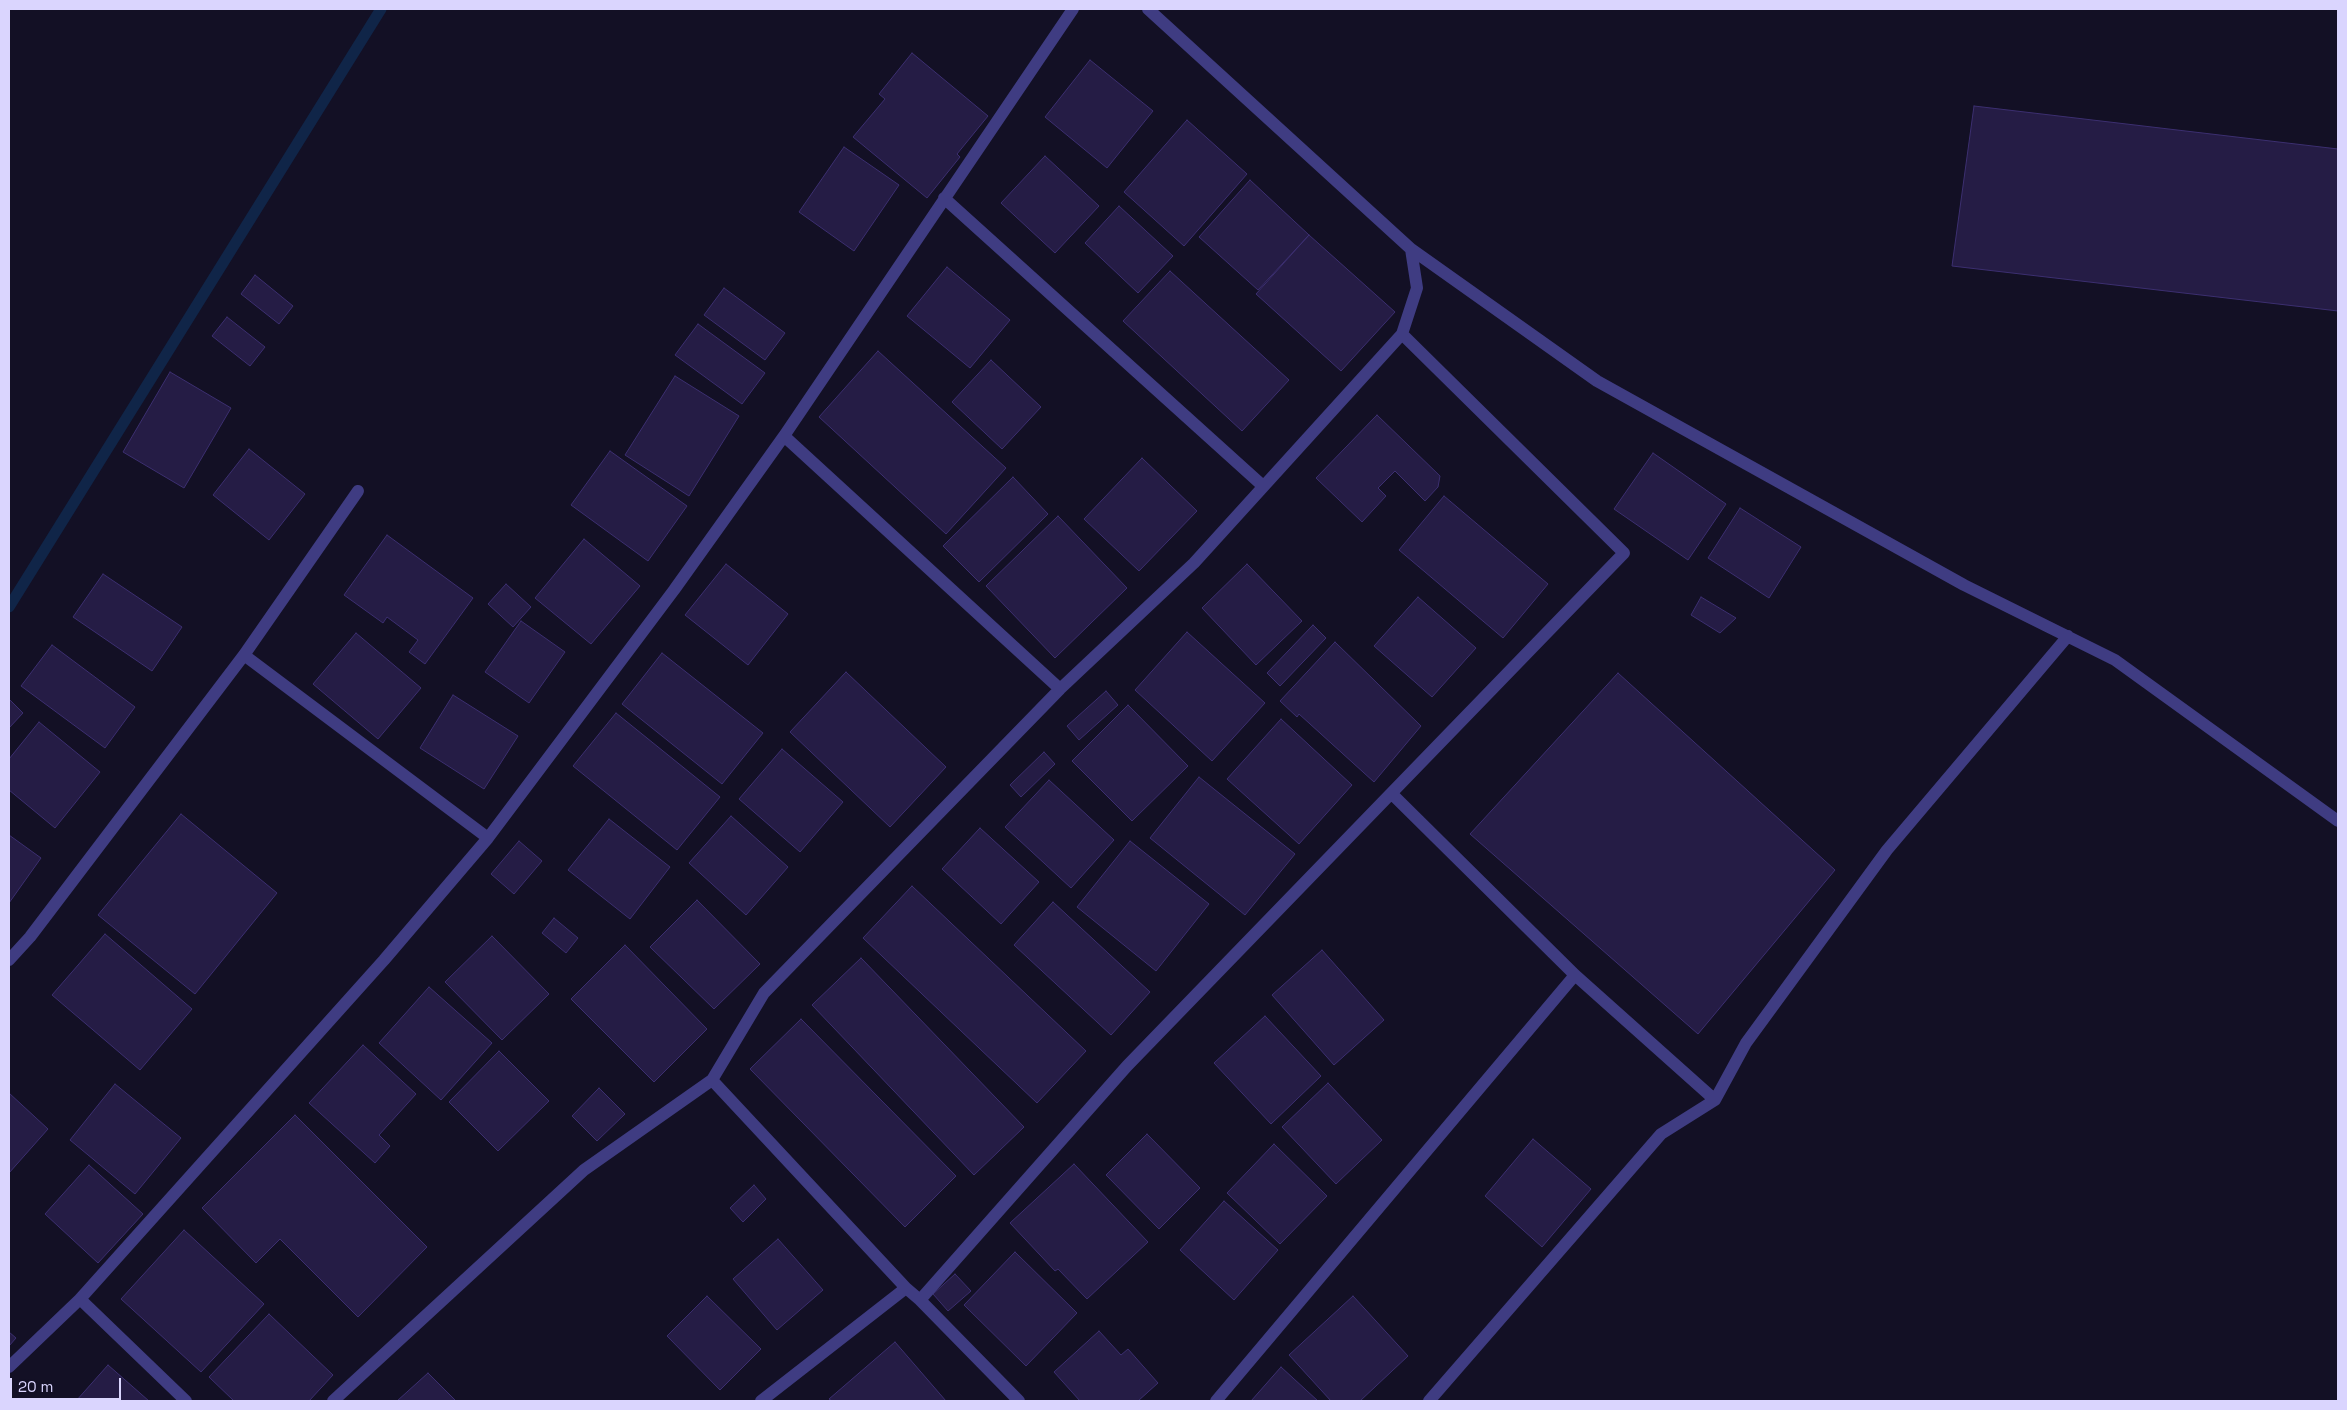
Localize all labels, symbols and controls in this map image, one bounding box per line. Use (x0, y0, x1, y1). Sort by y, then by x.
scale bar (12, 1368, 124, 1400)
text: 20 m (18, 1377, 53, 1396)

